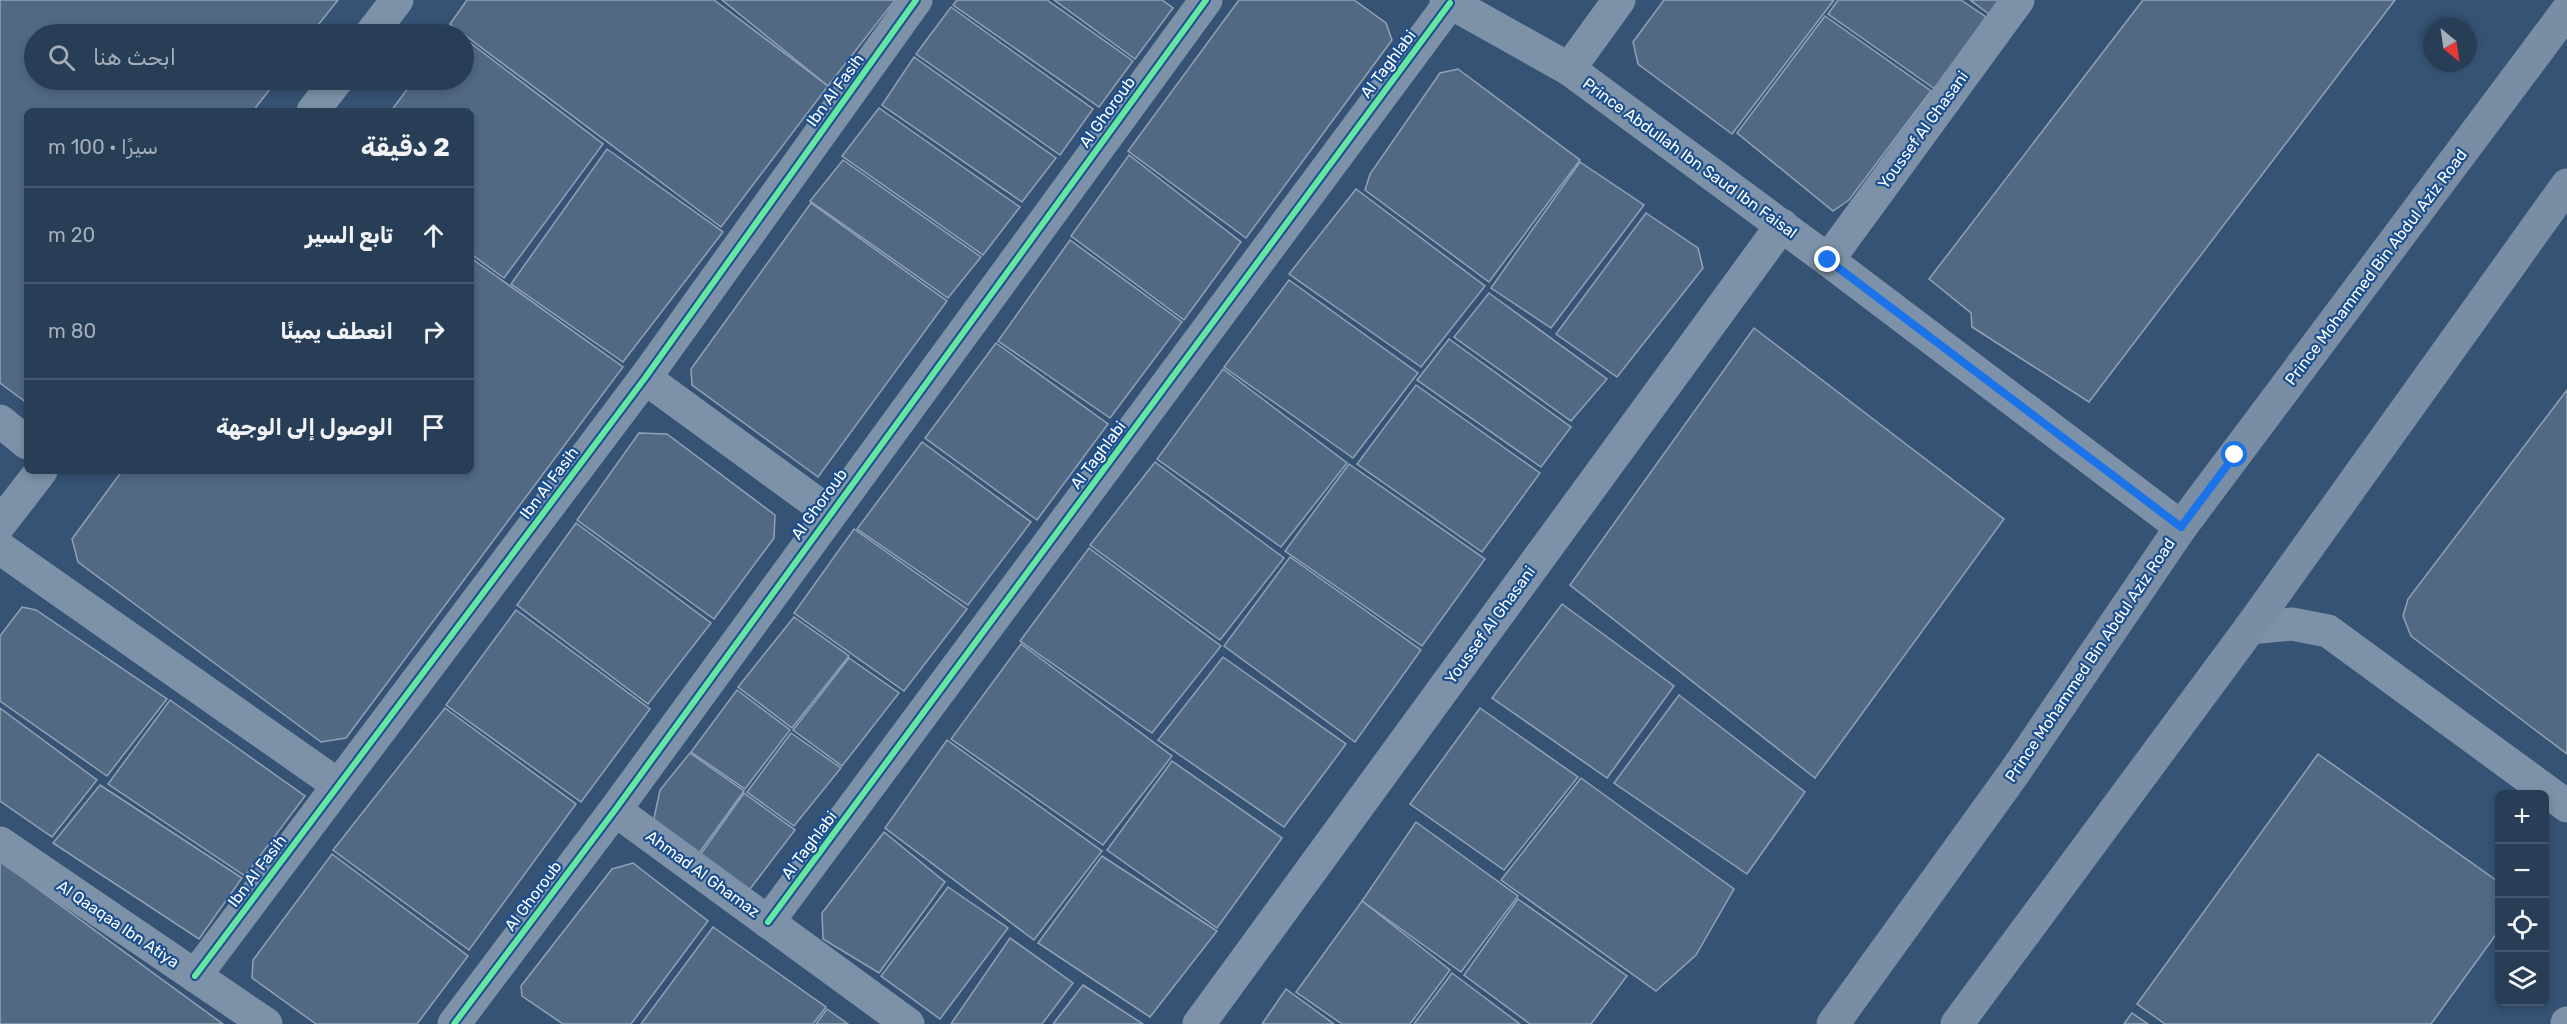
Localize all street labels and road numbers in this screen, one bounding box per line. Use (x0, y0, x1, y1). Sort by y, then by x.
street label: Al Taghlabi (1356, 26, 1420, 102)
street label: Ibn Al Fasih (802, 50, 868, 130)
street label: Youssef Al Ghasani (1874, 67, 1972, 193)
street label: Al Ghoroub (1075, 73, 1139, 151)
street label: Prince Abdullah Ibn Saud Ibn Faisal (1579, 74, 1801, 242)
street label: Prince Mohammed Bin Abdul Aziz Road (2281, 145, 2471, 389)
street label: Al Taghlabi (1066, 417, 1130, 493)
street label: Ibn Al Fasih (516, 443, 582, 523)
street label: Al Ghoroub (787, 465, 851, 543)
street label: Prince Mohammed Bin Abdul Aziz Road (2001, 534, 2179, 786)
street label: Youssef Al Ghasani (1441, 562, 1539, 688)
street label: Al Taghlabi (777, 807, 841, 883)
street label: Ahmad Al Ghamaz (643, 826, 763, 922)
street label: Ibn Al Fasih (224, 831, 290, 911)
street label: Al Ghoroub (501, 857, 565, 935)
street label: Al Qaaqaa Ibn Atiya (53, 876, 183, 972)

